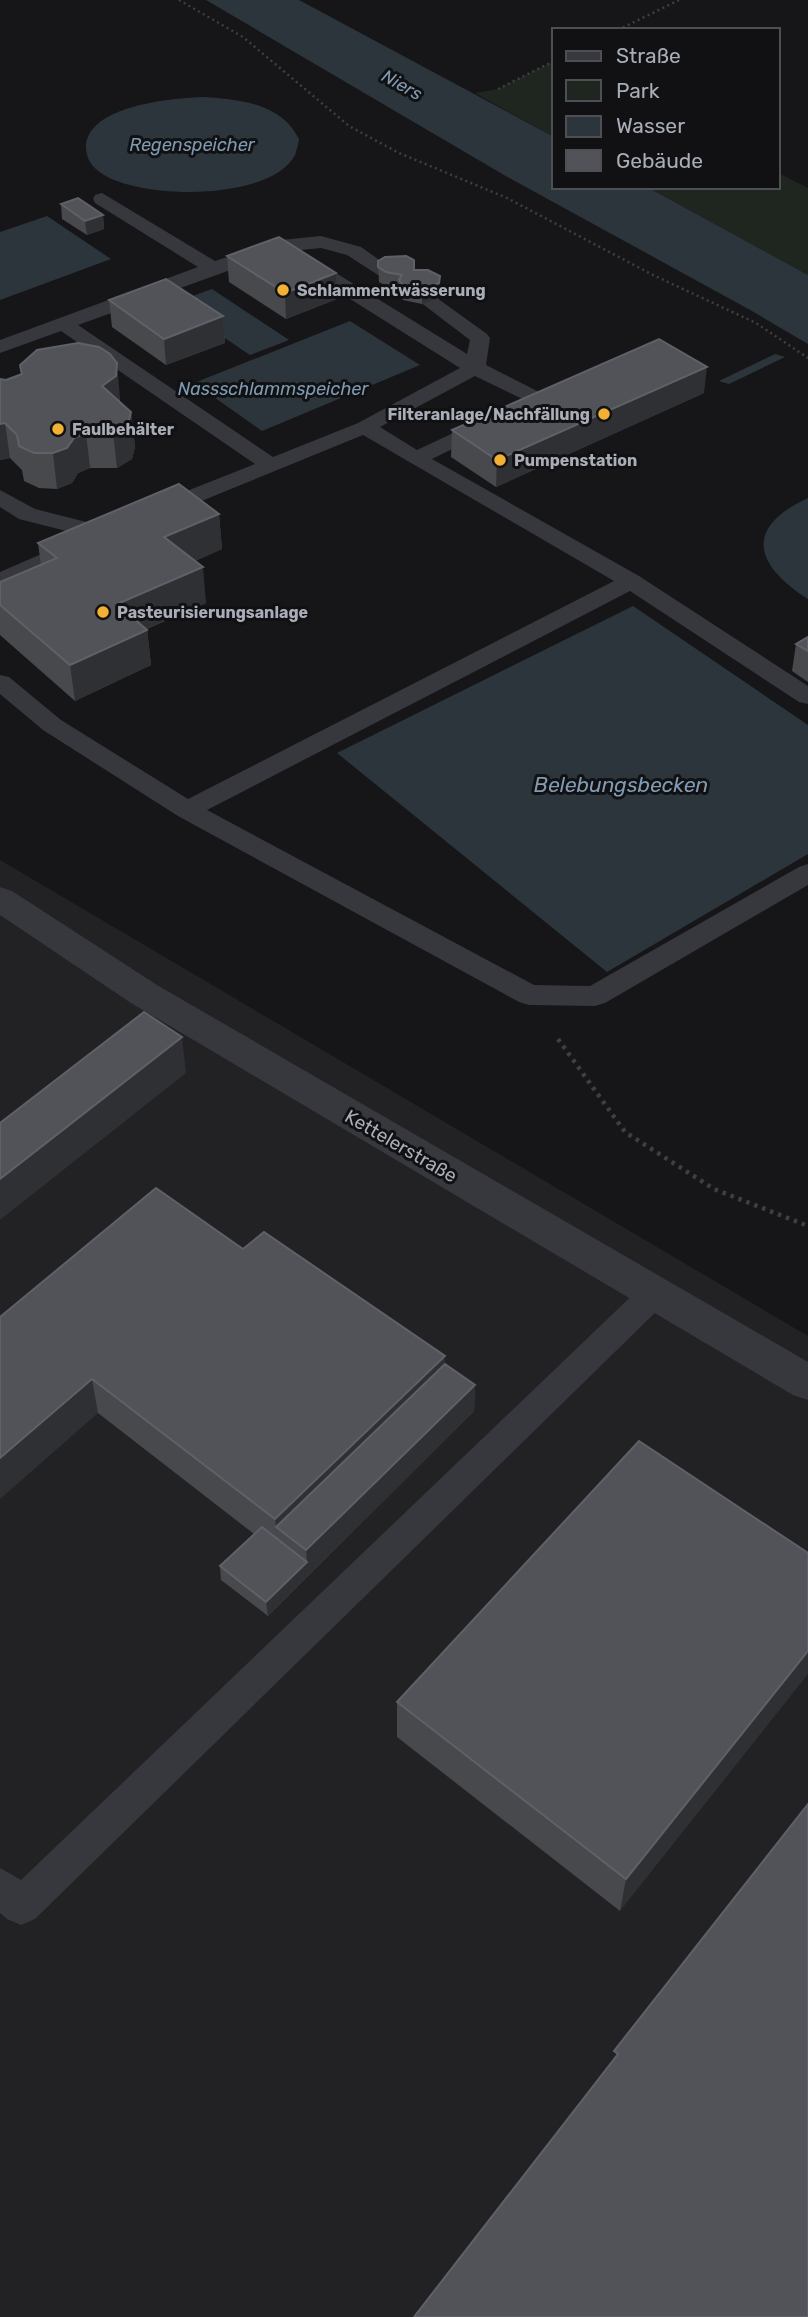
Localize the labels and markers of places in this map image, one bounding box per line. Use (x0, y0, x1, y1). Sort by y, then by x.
place label: Schlammentwässerung (297, 281, 486, 300)
marker: Schlammentwässerung (275, 282, 291, 298)
place label: Filteranlage/Nachfällung (388, 405, 590, 424)
marker: Filteranlage/Nachfällung (596, 406, 612, 422)
place label: Faulbehälter (72, 420, 175, 439)
marker: Faulbehälter (50, 421, 66, 437)
place label: Pumpenstation (514, 451, 637, 470)
marker: Pumpenstation (492, 452, 508, 468)
place label: Pasteurisierungsanlage (117, 603, 308, 622)
marker: Pasteurisierungsanlage (95, 604, 111, 620)

